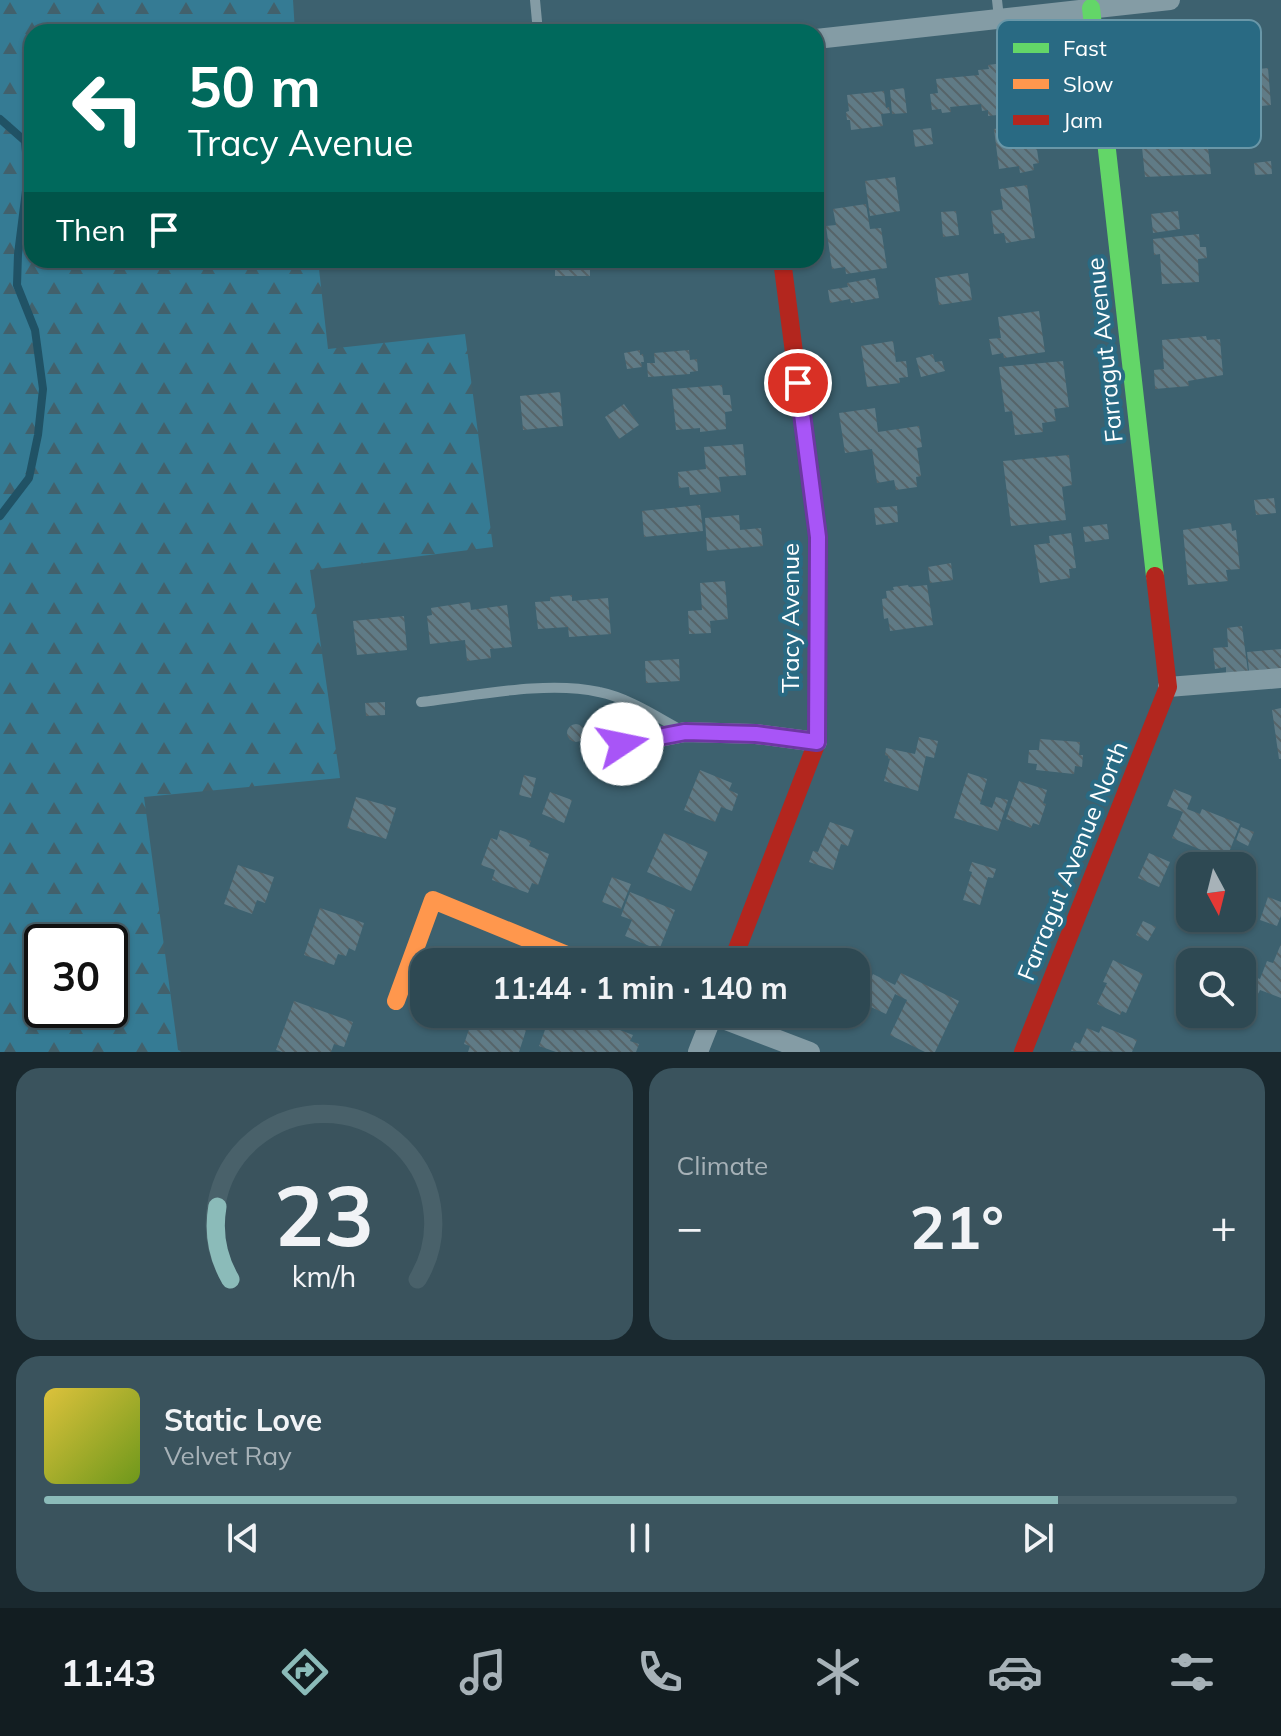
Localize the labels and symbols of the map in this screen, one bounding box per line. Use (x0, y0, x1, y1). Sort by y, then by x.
legend (997, 20, 1261, 148)
text: Fast (1063, 34, 1107, 62)
text: Slow (1063, 70, 1113, 98)
text: Jam (1063, 106, 1103, 134)
street label: Farragut Avenue (1079, 256, 1129, 444)
pin (764, 349, 832, 417)
street label: Tracy Avenue (775, 543, 805, 693)
position arrow (580, 702, 664, 786)
street label: Farragut Avenue North (1010, 737, 1134, 985)
north arrow (1176, 852, 1256, 932)
speed limit sign: 30 (24, 924, 128, 1028)

